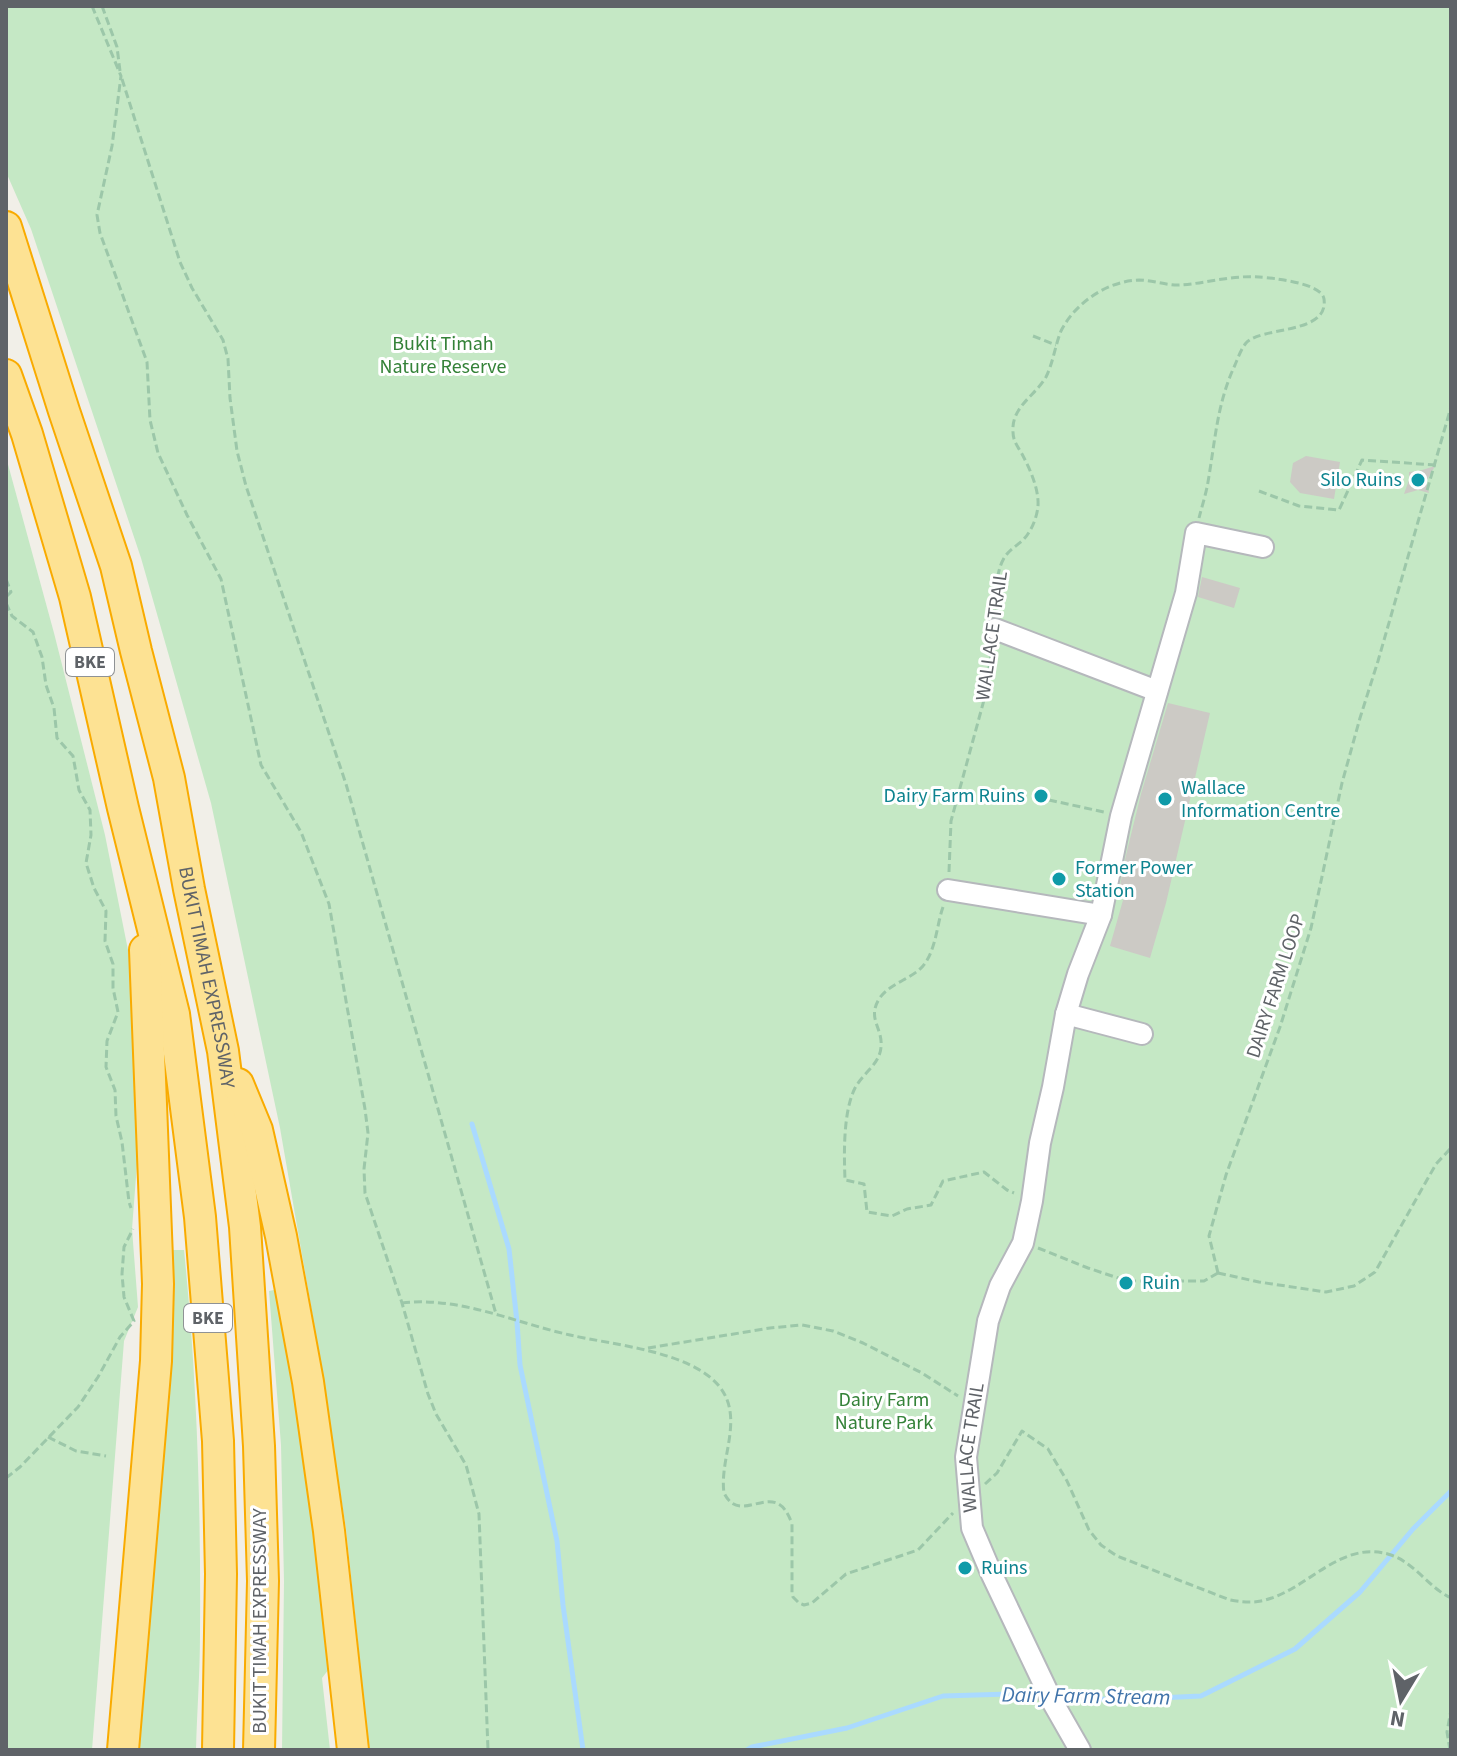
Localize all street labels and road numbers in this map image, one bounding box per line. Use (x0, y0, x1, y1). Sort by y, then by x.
street label: WALLACE TRAIL (969, 569, 1015, 703)
road number: BKE (66, 648, 114, 676)
street label: BUKIT TIMAH EXPRESSWAY (171, 864, 242, 1091)
street label: DAIRY FARM LOOP (1239, 910, 1313, 1062)
road number: BKE (184, 1304, 232, 1332)
street label: WALLACE TRAIL (952, 1380, 992, 1514)
street label: BUKIT TIMAH EXPRESSWAY (246, 1508, 274, 1734)

